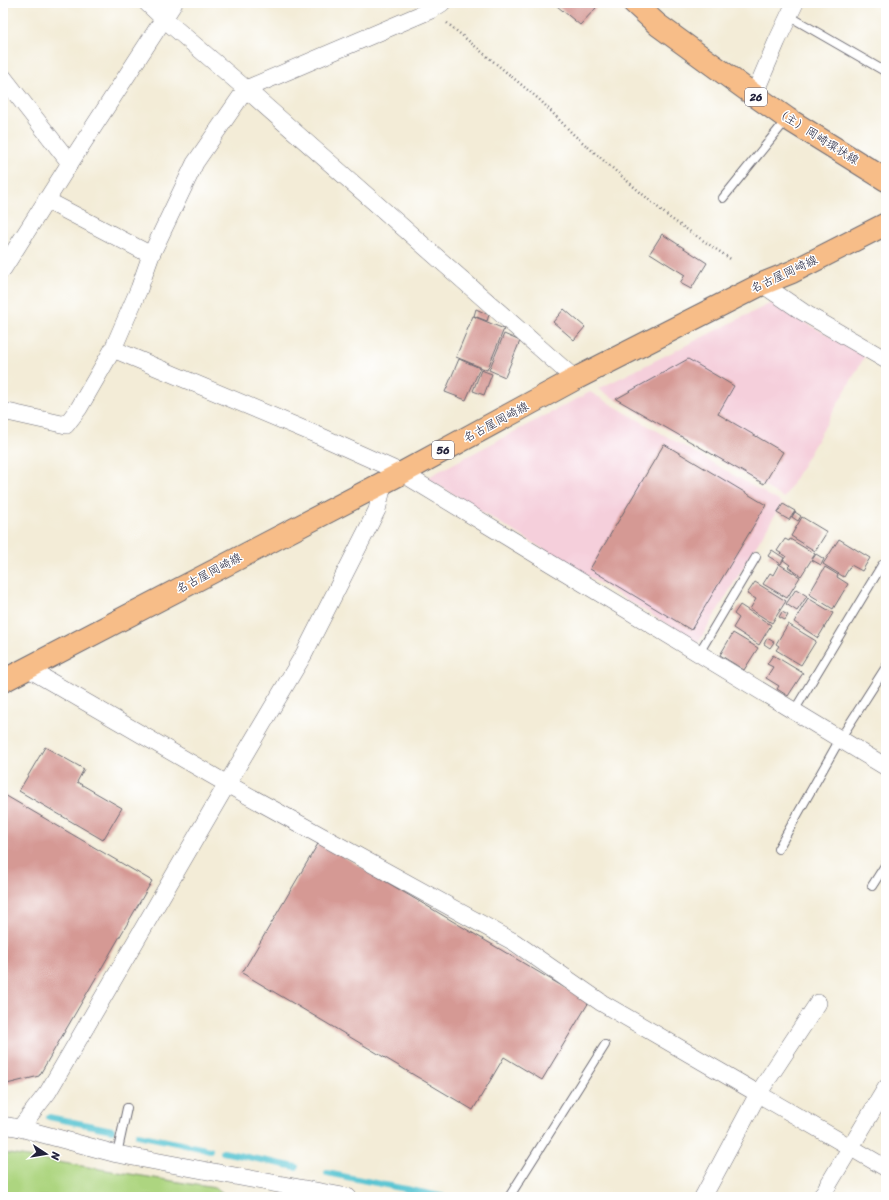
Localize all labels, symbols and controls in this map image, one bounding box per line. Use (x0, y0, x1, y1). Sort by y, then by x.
road number: 26 (745, 88, 767, 106)
street label: （主）岡崎環状線 (770, 101, 864, 171)
street label: 名古屋岡崎線 (747, 249, 821, 299)
street label: 名古屋岡崎線 (459, 395, 533, 449)
road number: 56 (432, 441, 454, 459)
street label: 名古屋岡崎線 (172, 546, 246, 600)
north arrow (26, 1134, 66, 1174)
text: N (45, 1149, 66, 1162)

